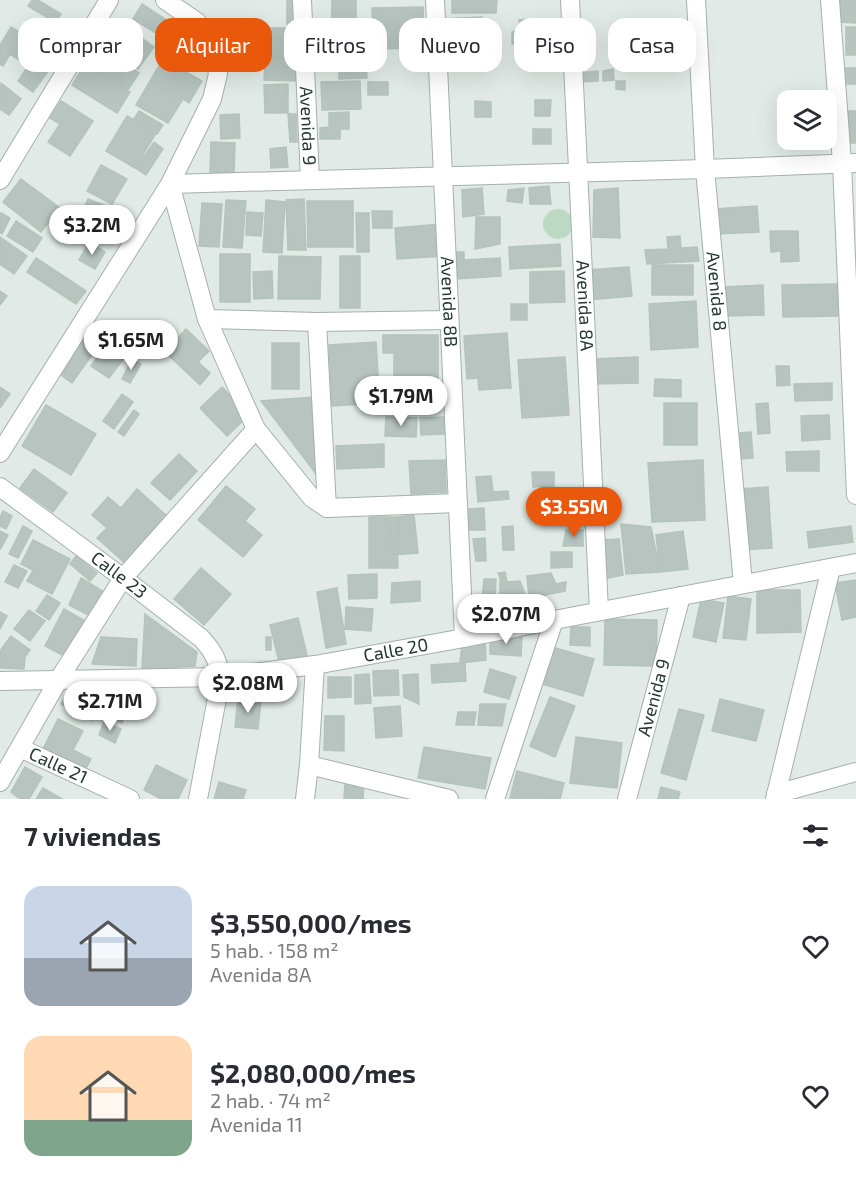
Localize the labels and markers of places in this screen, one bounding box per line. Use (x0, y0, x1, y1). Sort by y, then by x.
pin: $3.2M (50, 205, 134, 256)
pin: $1.65M (82, 320, 180, 371)
pin: $1.79M (352, 376, 450, 427)
pin: $3.55M (525, 487, 623, 538)
pin: $2.07M (457, 594, 555, 645)
pin: $2.08M (199, 663, 297, 714)
pin: $2.71M (61, 681, 159, 732)

